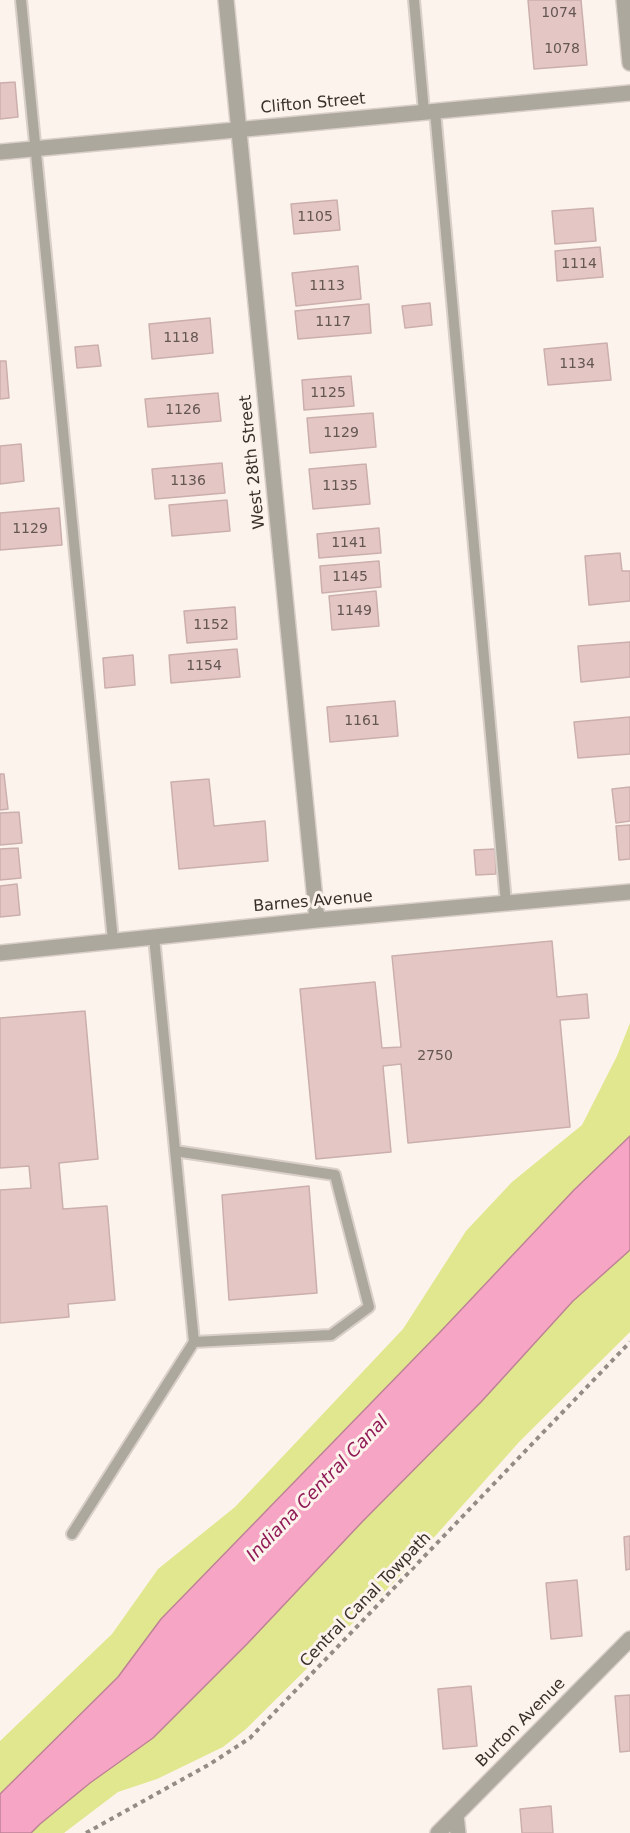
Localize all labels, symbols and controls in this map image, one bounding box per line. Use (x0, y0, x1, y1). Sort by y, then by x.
house number: 1074 (541, 5, 577, 21)
house number: 1078 (544, 41, 580, 57)
street label: Clifton Street (260, 90, 366, 118)
house number: 1105 (297, 209, 333, 225)
house number: 1114 (561, 256, 597, 272)
house number: 1113 (309, 278, 345, 294)
house number: 1117 (315, 314, 351, 330)
house number: 1118 (163, 330, 199, 346)
house number: 1134 (559, 356, 595, 372)
house number: 1125 (310, 385, 346, 401)
street label: West 28th Street (236, 394, 270, 530)
house number: 1126 (165, 402, 201, 418)
house number: 1129 (323, 425, 359, 441)
house number: 1136 (170, 473, 206, 489)
house number: 1135 (322, 478, 358, 494)
house number: 1129 (12, 521, 48, 537)
house number: 1141 (331, 535, 367, 551)
house number: 1145 (332, 569, 368, 585)
house number: 1149 (336, 603, 372, 619)
house number: 1152 (193, 617, 229, 633)
house number: 1154 (186, 658, 222, 674)
house number: 1161 (344, 713, 380, 729)
street label: Barnes Avenue (252, 887, 374, 917)
house number: 2750 (417, 1048, 453, 1064)
water label: Indiana Central Canal (243, 1411, 393, 1567)
street label: Central Canal Towpath (297, 1529, 435, 1671)
street label: Burton Avenue (472, 1674, 570, 1772)

